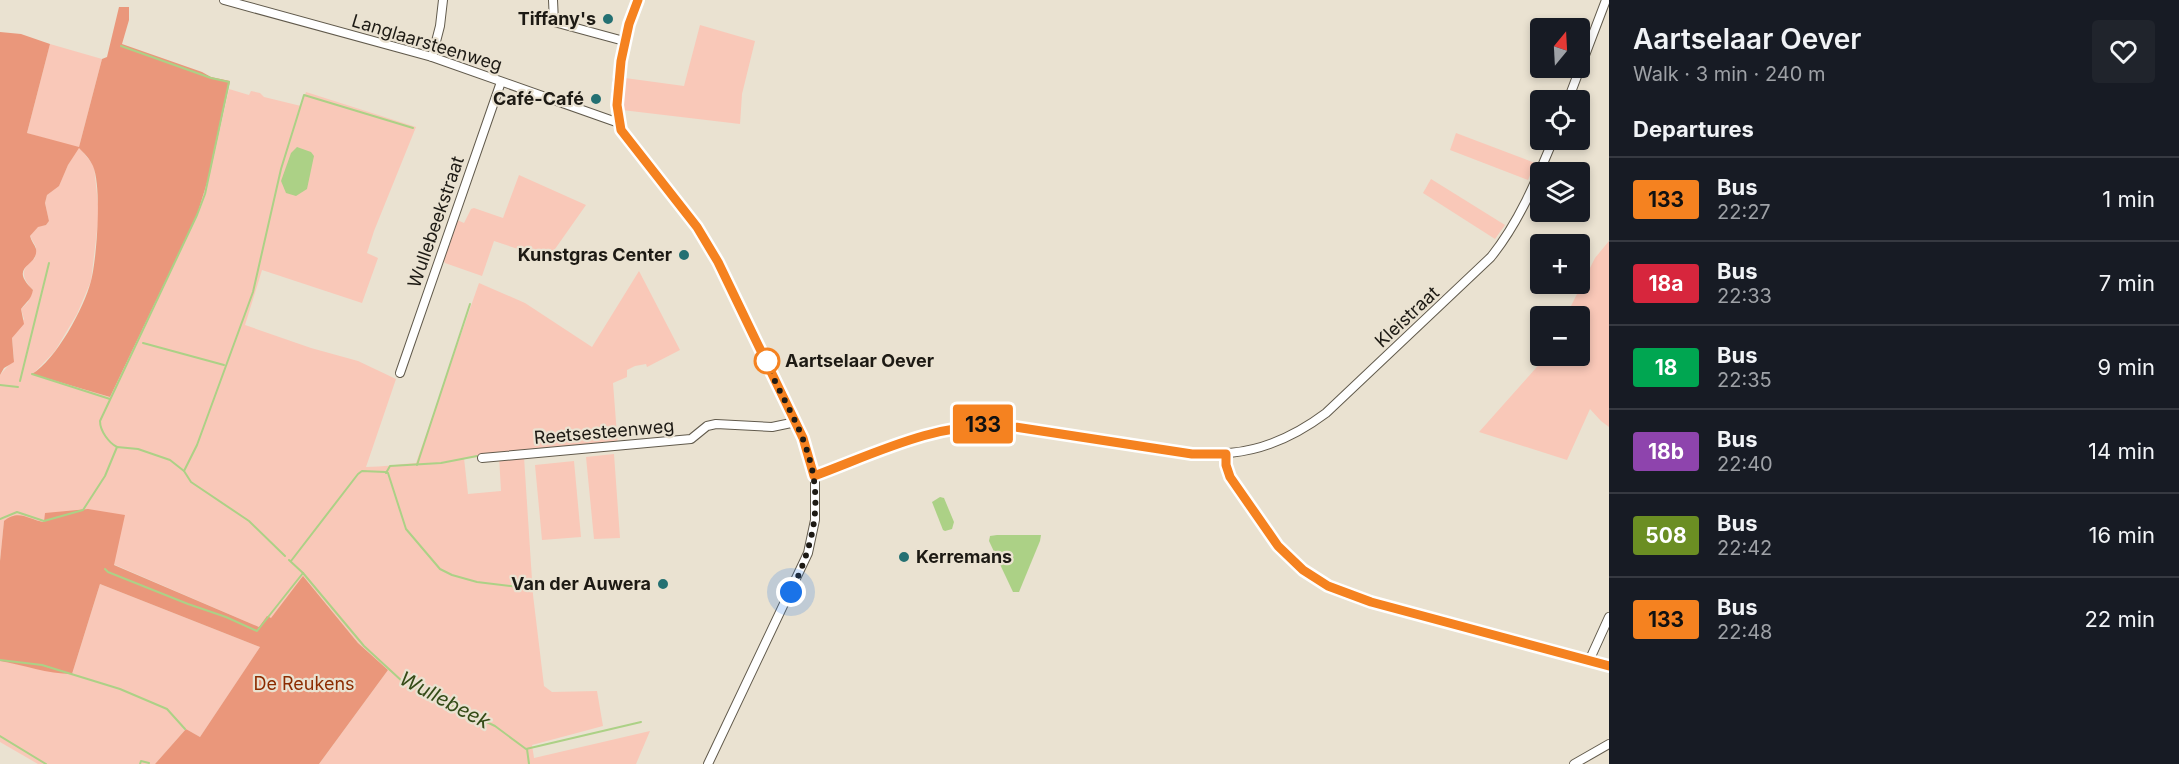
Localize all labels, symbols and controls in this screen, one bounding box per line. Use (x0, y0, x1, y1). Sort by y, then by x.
place label: Tiffany's (518, 8, 596, 29)
street label: Langlaarsteenweg (349, 10, 505, 75)
marker: Tiffany's (601, 12, 615, 26)
north arrow (1530, 18, 1590, 78)
map controls (1530, 18, 1590, 366)
button: heart (2092, 20, 2155, 83)
text: Aartselaar Oever (1633, 22, 1861, 56)
text: Walk · 3 min · 240 m (1633, 62, 1826, 86)
place label: Café-Café (493, 88, 584, 109)
button: locate (1530, 90, 1590, 150)
marker: Café-Café (589, 92, 603, 106)
text: Departures (1633, 116, 1754, 142)
street label: Wullebeekstraat (403, 153, 468, 290)
button: layers (1530, 162, 1590, 222)
text: Bus (1717, 174, 1758, 200)
text: 1 min (2102, 186, 2155, 212)
text: 133 (1648, 187, 1684, 212)
text: 22:27 (1717, 200, 1771, 224)
button: + (1530, 234, 1590, 294)
place label: Kunstgras Center (518, 244, 672, 265)
marker: Kunstgras Center (677, 248, 691, 262)
text: Bus (1717, 258, 1758, 284)
text: 7 min (2099, 270, 2155, 296)
text: 18a (1649, 271, 1683, 296)
street label: Kleistraat (1370, 282, 1443, 351)
text: 22:33 (1717, 284, 1772, 308)
button: − (1530, 306, 1590, 366)
text: Bus (1717, 342, 1758, 368)
marker: Aartselaar Oever (754, 348, 780, 374)
place label: Aartselaar Oever (785, 350, 934, 371)
text: 9 min (2098, 354, 2155, 380)
text: 18 (1655, 355, 1677, 380)
text: 22:35 (1717, 368, 1772, 392)
line badge: 133 (948, 404, 1018, 444)
text: 133 (965, 412, 1001, 437)
street label: Reetsesteenweg (533, 415, 675, 448)
text: Bus (1717, 426, 1758, 452)
text: 14 min (2088, 438, 2155, 464)
text: 18b (1648, 439, 1684, 464)
text: 22:40 (1717, 452, 1773, 476)
text: Bus (1717, 510, 1758, 536)
text: 16 min (2089, 522, 2155, 548)
text: 508 (1645, 523, 1687, 548)
text: 22:42 (1717, 536, 1772, 560)
place label: Kerremans (916, 546, 1012, 567)
marker: Kerremans (897, 550, 911, 564)
place label: Van der Auwera (511, 573, 651, 594)
marker: Van der Auwera (656, 577, 670, 591)
your location (776, 577, 806, 607)
text: Bus (1717, 594, 1758, 620)
text: 22 min (2084, 606, 2155, 632)
text: 133 (1648, 607, 1684, 632)
text: 22:48 (1717, 620, 1772, 644)
water label: Wullebeek (396, 666, 495, 734)
park label: De Reukens (253, 673, 355, 694)

